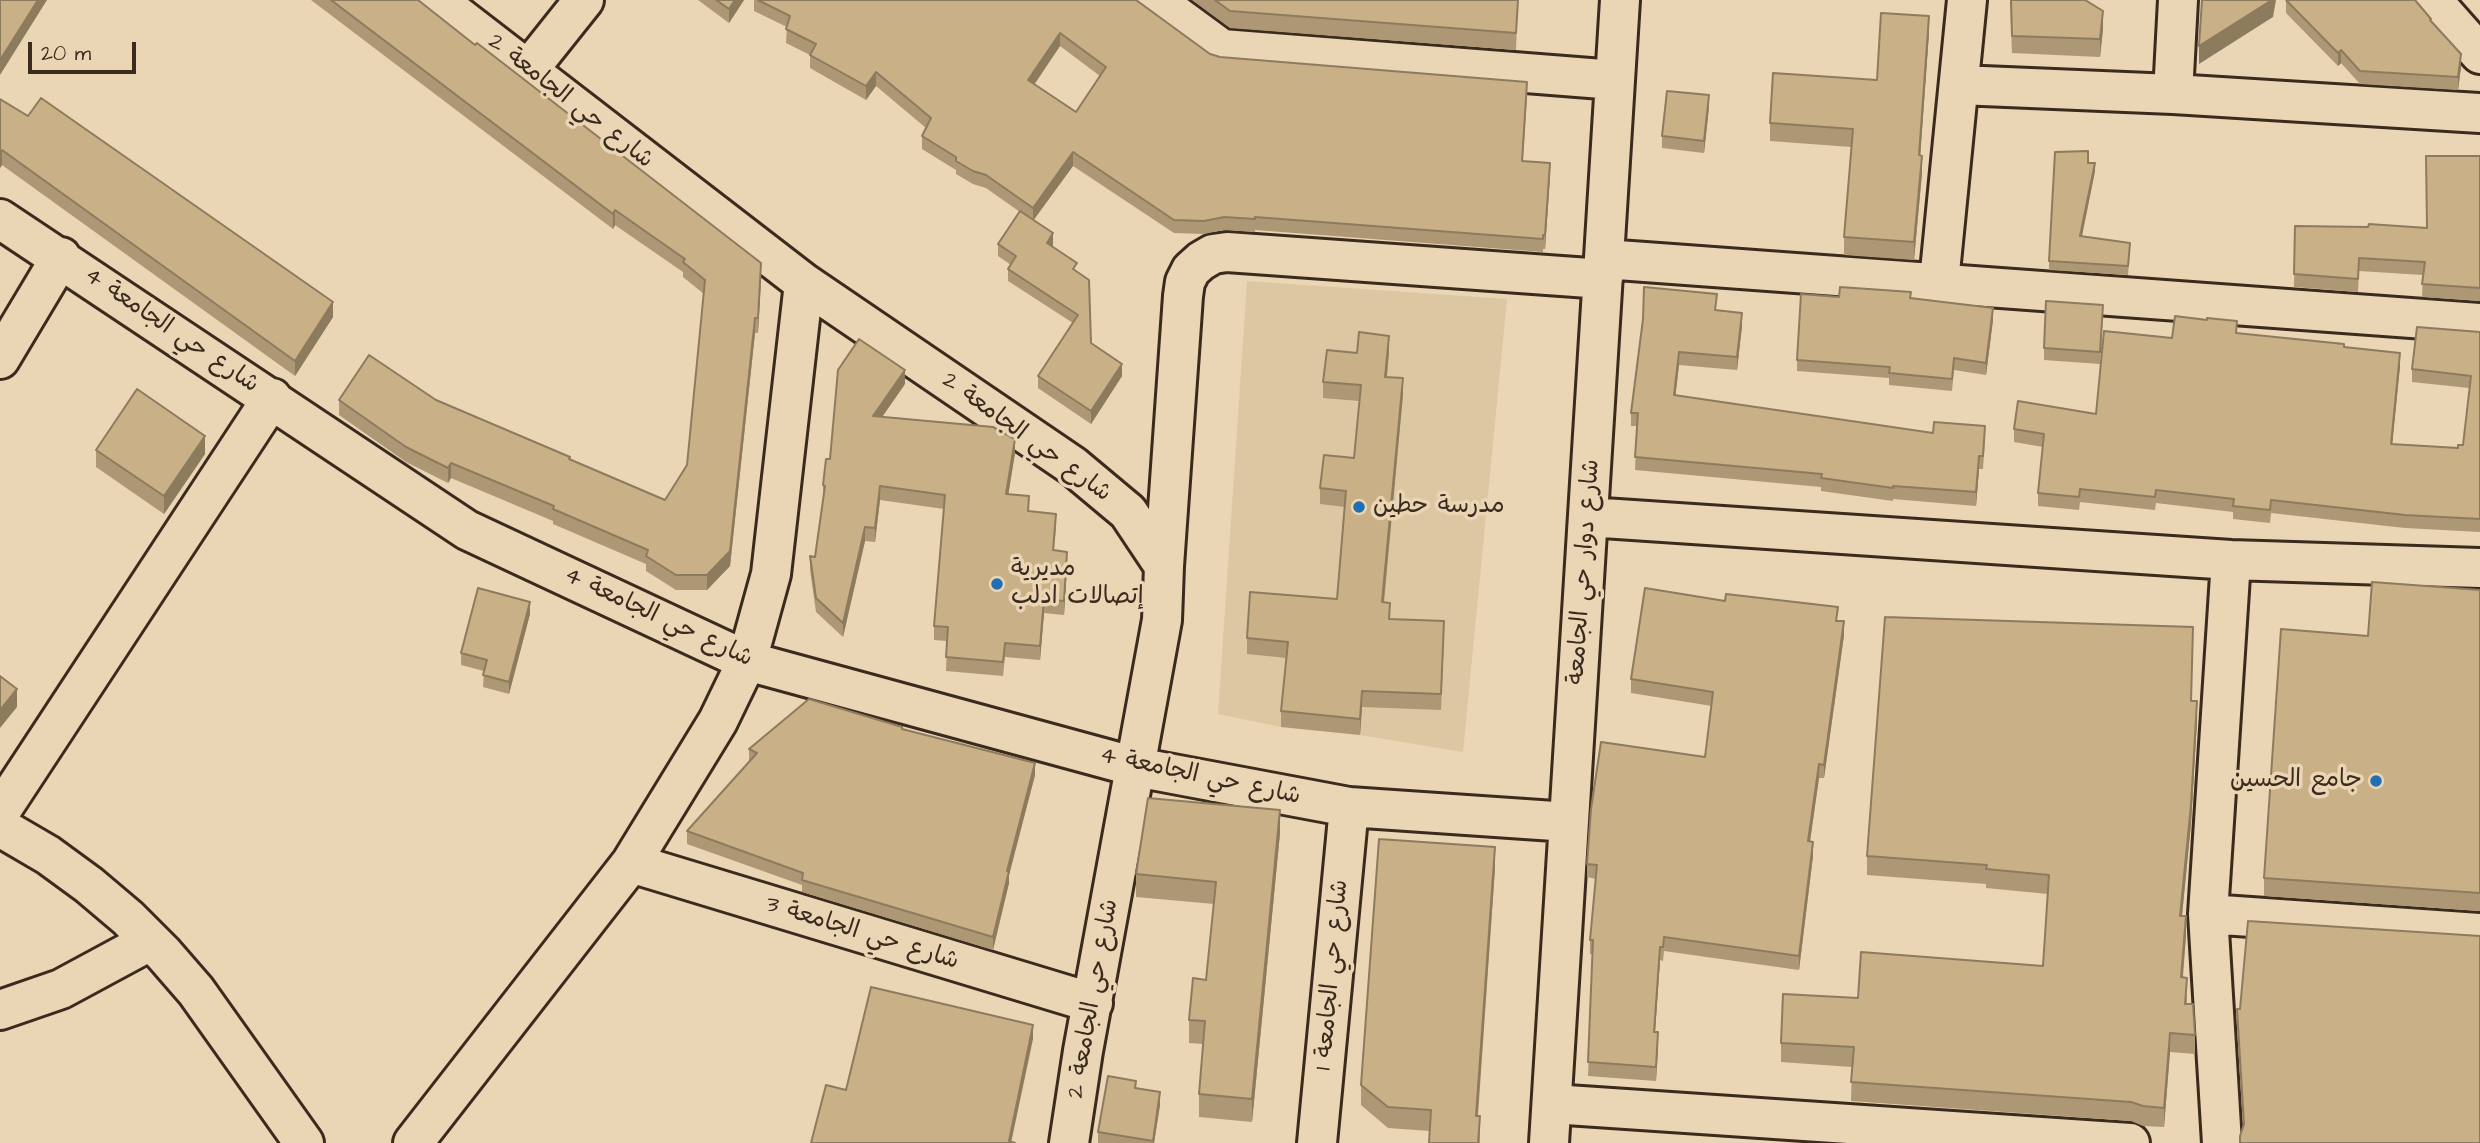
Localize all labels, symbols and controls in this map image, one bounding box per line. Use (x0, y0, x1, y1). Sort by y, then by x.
scale bar (32, 28, 140, 72)
street label: شارع حي الجامعة 2 (482, 28, 658, 176)
text: 20 m (41, 39, 91, 68)
street label: شارع حي الجامعة 4 (78, 262, 264, 400)
street label: شارع حي الجامعة 2 (936, 367, 1116, 509)
street label: شارع دوار حي الجامعة (1563, 458, 1607, 686)
place label: مدرسة حطين (1373, 493, 1505, 521)
marker: مدرسة حطين (1351, 499, 1367, 515)
place label: مديرية إتصالات ادلب (1011, 556, 1144, 612)
street label: شارع حي الجامعة 4 (559, 562, 757, 674)
marker: مديرية إتصالات ادلب (989, 576, 1005, 592)
street label: شارع حي الجامعة 4 (1097, 742, 1303, 812)
place label: جامع الحسين (2230, 767, 2362, 795)
marker: جامع الحسين (2368, 773, 2384, 789)
street label: شارع حي الجامعة 1 (1310, 878, 1356, 1072)
street label: شارع حي الجامعة 3 (762, 891, 962, 977)
street label: شارع حي الجامعة 2 (1062, 897, 1126, 1101)

